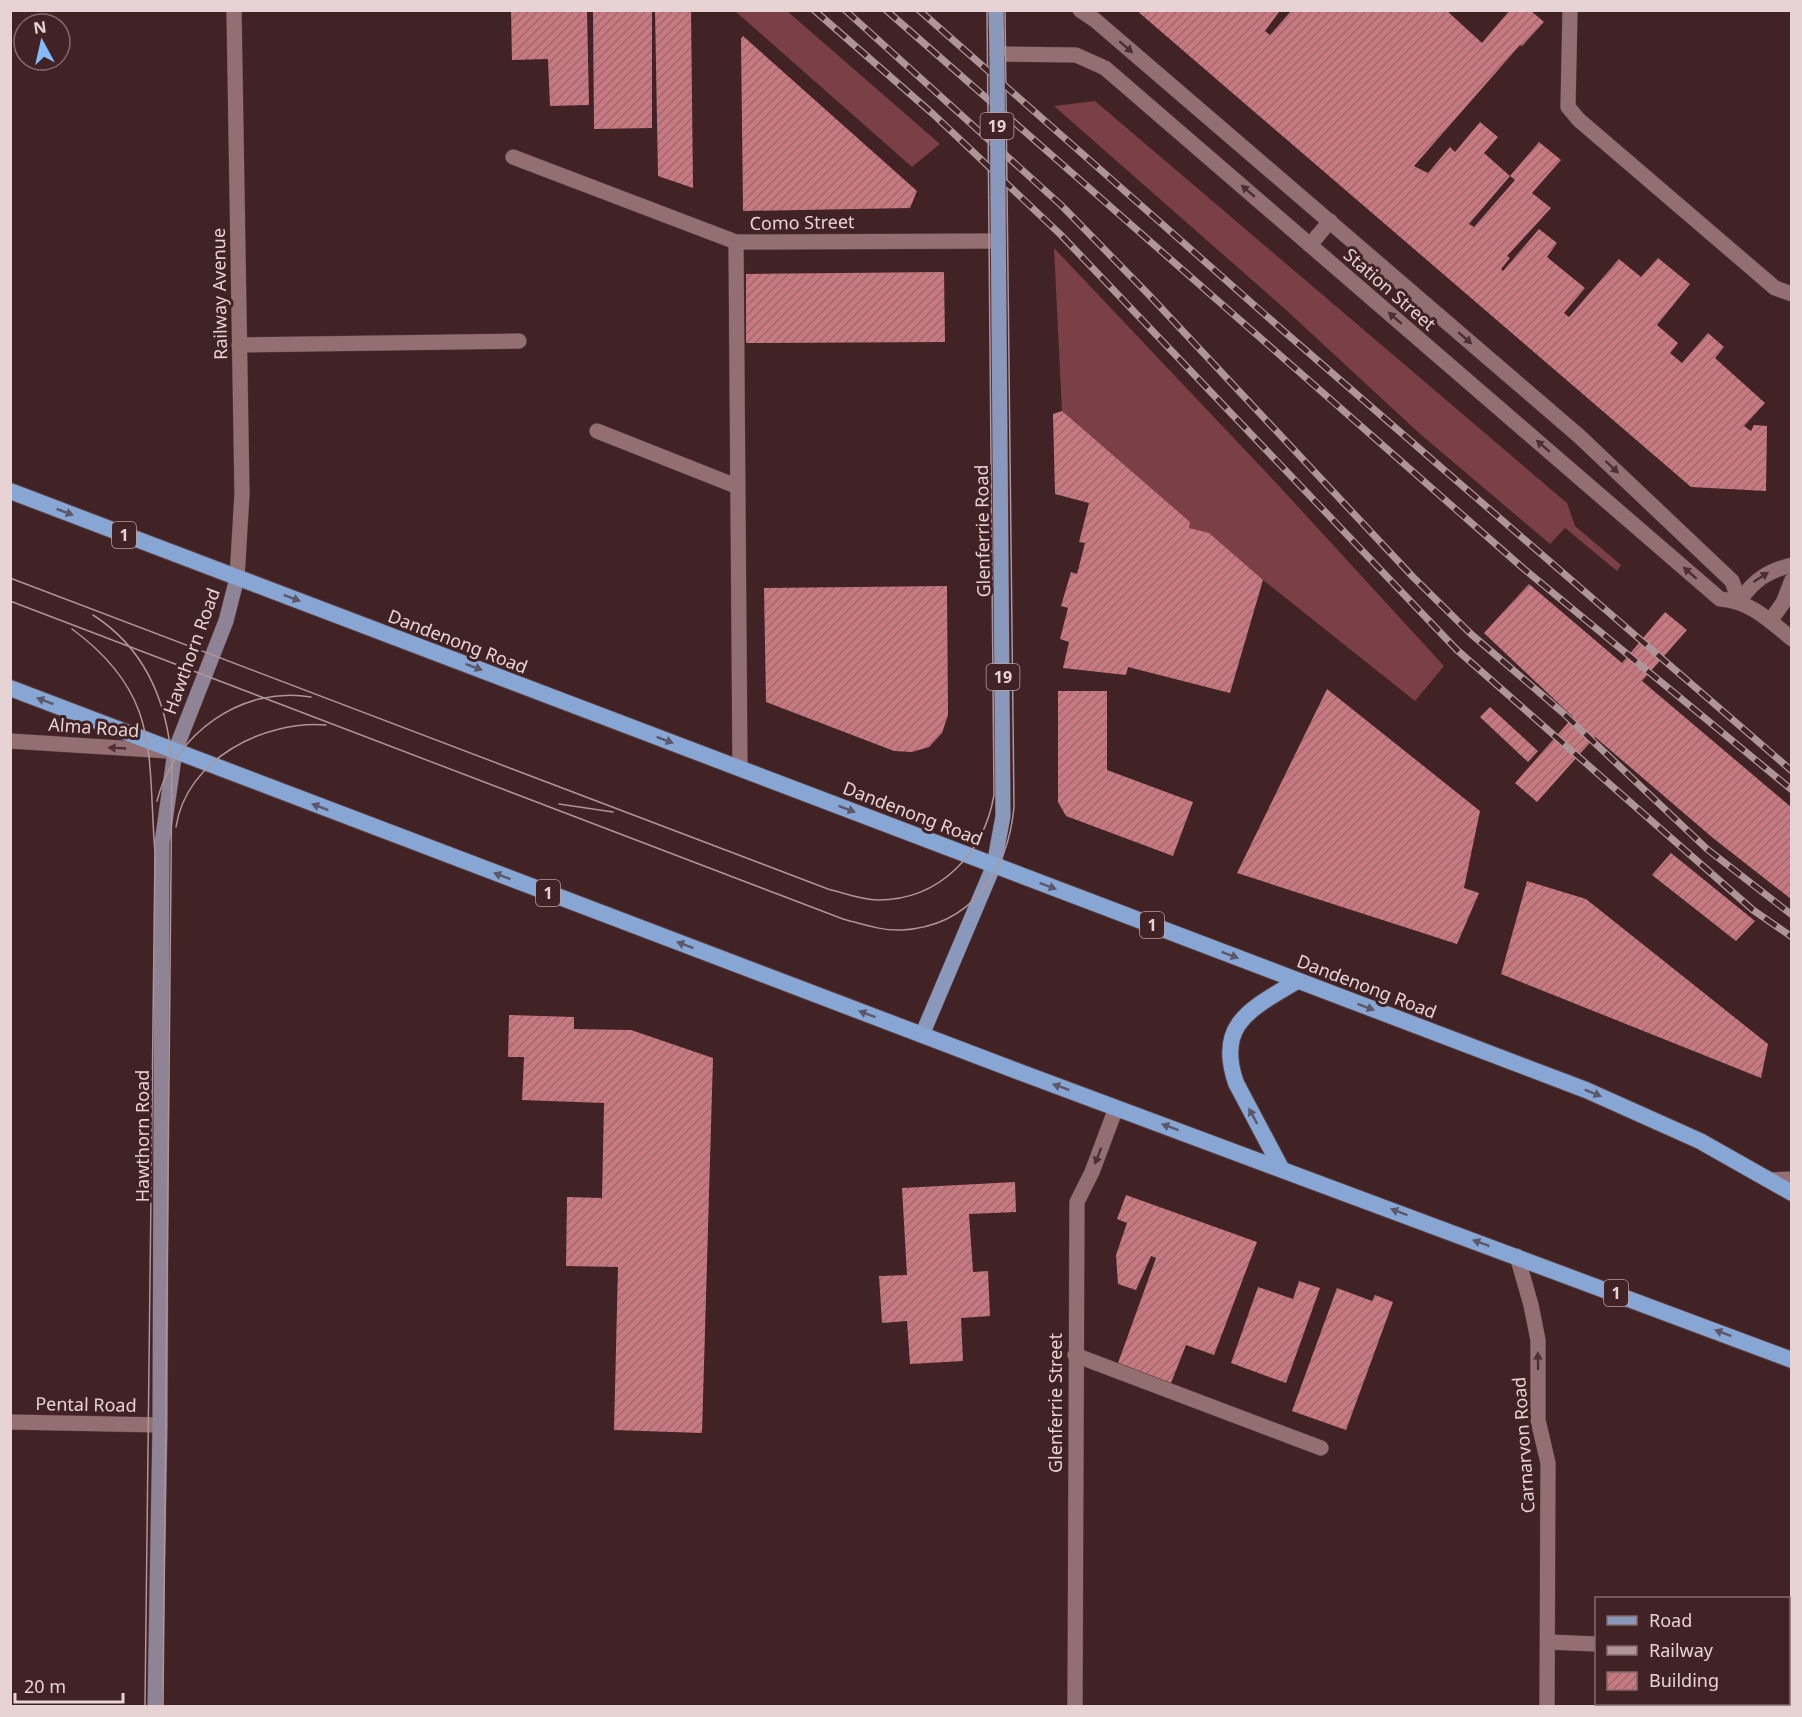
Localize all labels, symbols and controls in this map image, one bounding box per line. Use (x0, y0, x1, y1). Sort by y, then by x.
north arrow (12, 12, 72, 72)
text: N (32, 15, 48, 39)
one-way arrow (1118, 40, 1134, 53)
road number: 19 (980, 113, 1014, 139)
one-way arrow (1240, 184, 1255, 198)
street label: Como Street (749, 209, 855, 235)
street label: Railway Avenue (206, 228, 232, 360)
street label: Station Street (1339, 242, 1441, 336)
one-way arrow (1387, 312, 1403, 325)
one-way arrow (1457, 331, 1472, 344)
one-way arrow (1536, 440, 1551, 453)
one-way arrow (1604, 460, 1619, 474)
street label: Glenferrie Road (969, 464, 995, 598)
one-way arrow (56, 508, 74, 517)
road number: 1 (112, 522, 136, 548)
one-way arrow (1683, 567, 1698, 580)
one-way arrow (1753, 571, 1769, 583)
street label: Hawthorn Road (157, 585, 225, 717)
one-way arrow (283, 594, 301, 604)
street label: Dandenong Road (385, 603, 531, 679)
one-way arrow (465, 663, 483, 673)
road number: 19 (986, 664, 1020, 690)
one-way arrow (36, 696, 54, 706)
street label: Alma Road (48, 712, 140, 742)
one-way arrow (656, 735, 674, 745)
one-way arrow (107, 744, 126, 753)
street label: Dandenong Road (840, 775, 986, 851)
one-way arrow (311, 802, 329, 811)
one-way arrow (838, 805, 856, 814)
one-way arrow (493, 871, 511, 881)
road number: 1 (536, 880, 560, 906)
one-way arrow (1039, 882, 1057, 891)
road number: 1 (1140, 912, 1164, 938)
one-way arrow (676, 939, 694, 949)
street label: Dandenong Road (1294, 948, 1440, 1024)
one-way arrow (1222, 950, 1240, 960)
one-way arrow (1357, 1002, 1375, 1012)
one-way arrow (858, 1009, 876, 1018)
street label: Hawthorn Road (130, 1070, 154, 1202)
one-way arrow (1052, 1082, 1070, 1092)
one-way arrow (1584, 1089, 1602, 1098)
one-way arrow (1248, 1107, 1258, 1124)
one-way arrow (1161, 1122, 1179, 1132)
one-way arrow (1093, 1147, 1102, 1165)
one-way arrow (1389, 1206, 1407, 1216)
one-way arrow (1472, 1237, 1490, 1247)
road number: 1 (1604, 1280, 1628, 1306)
one-way arrow (1714, 1328, 1732, 1338)
street label: Glenferrie Street (1043, 1333, 1067, 1473)
one-way arrow (1533, 1352, 1543, 1371)
street label: Carnarvon Road (1506, 1376, 1540, 1514)
street label: Pental Road (35, 1391, 137, 1417)
legend (1595, 1597, 1790, 1705)
text: Road (1649, 1608, 1692, 1632)
text: Railway (1649, 1638, 1714, 1662)
scale bar (15, 1666, 123, 1704)
text: Building (1649, 1668, 1719, 1692)
text: 20 m (24, 1674, 66, 1698)

